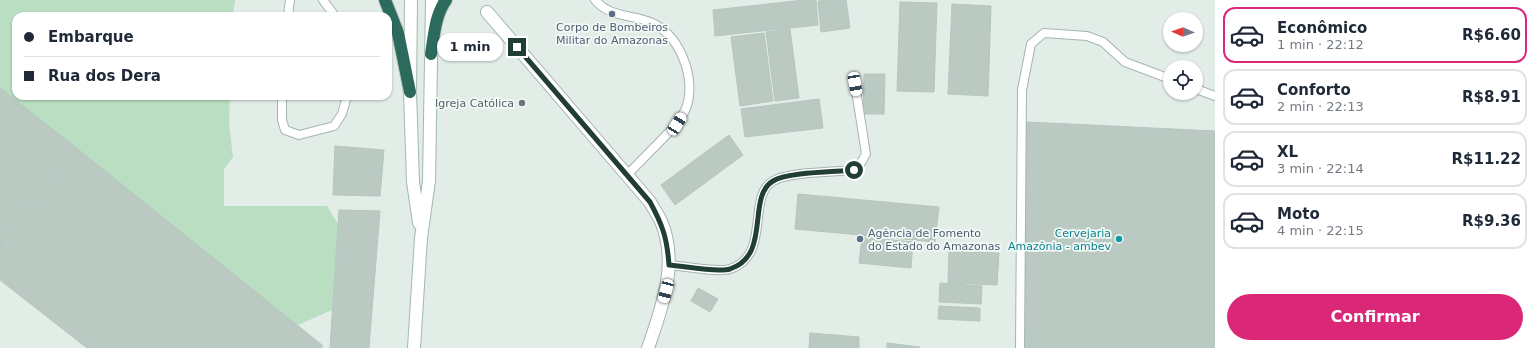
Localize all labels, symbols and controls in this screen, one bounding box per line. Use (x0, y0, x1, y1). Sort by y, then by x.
marker: Corpo de Bombeiros Militar do Amazonas (607, 9, 617, 19)
north arrow (1163, 12, 1203, 52)
map controls (1163, 12, 1203, 100)
icon: car (1229, 17, 1265, 53)
text: Econômico (1277, 19, 1367, 37)
place label: Corpo de Bombeiros Militar do Amazonas (556, 21, 668, 47)
text: R$6.60 (1462, 26, 1521, 44)
text: Embarque (48, 28, 134, 46)
callout: 1 min (437, 33, 503, 61)
text: 1 min · 22:12 (1277, 37, 1364, 52)
route end (508, 38, 526, 56)
text: 1 min (450, 39, 490, 54)
button: locate (1163, 60, 1203, 100)
text: Rua dos Dera (48, 67, 161, 85)
car (847, 71, 863, 97)
icon: car (1229, 79, 1265, 115)
text: Conforto (1277, 81, 1351, 99)
text: R$8.91 (1462, 88, 1521, 106)
place label: Igreja Católica (435, 97, 514, 110)
marker: Igreja Católica (517, 98, 527, 108)
text: 2 min · 22:13 (1277, 99, 1364, 114)
car (666, 111, 688, 137)
icon: car (1229, 141, 1265, 177)
text: XL (1277, 143, 1298, 161)
text: R$11.22 (1452, 150, 1521, 168)
route start (845, 161, 863, 179)
text: 3 min · 22:14 (1277, 161, 1364, 176)
icon: car (1229, 203, 1265, 239)
text: Moto (1277, 205, 1320, 223)
text: R$9.36 (1462, 212, 1521, 230)
text: 4 min · 22:15 (1277, 223, 1364, 238)
place label: Agência de Fomento do Estado do Amazonas (868, 227, 1001, 253)
place label: Cervejaria Amazônia - ambev (1008, 227, 1111, 253)
marker: Agência de Fomento do Estado do Amazonas (855, 234, 865, 244)
marker: Cervejaria Amazônia - ambev (1114, 234, 1124, 244)
car (657, 278, 675, 304)
button: Confirmar (1227, 294, 1523, 340)

